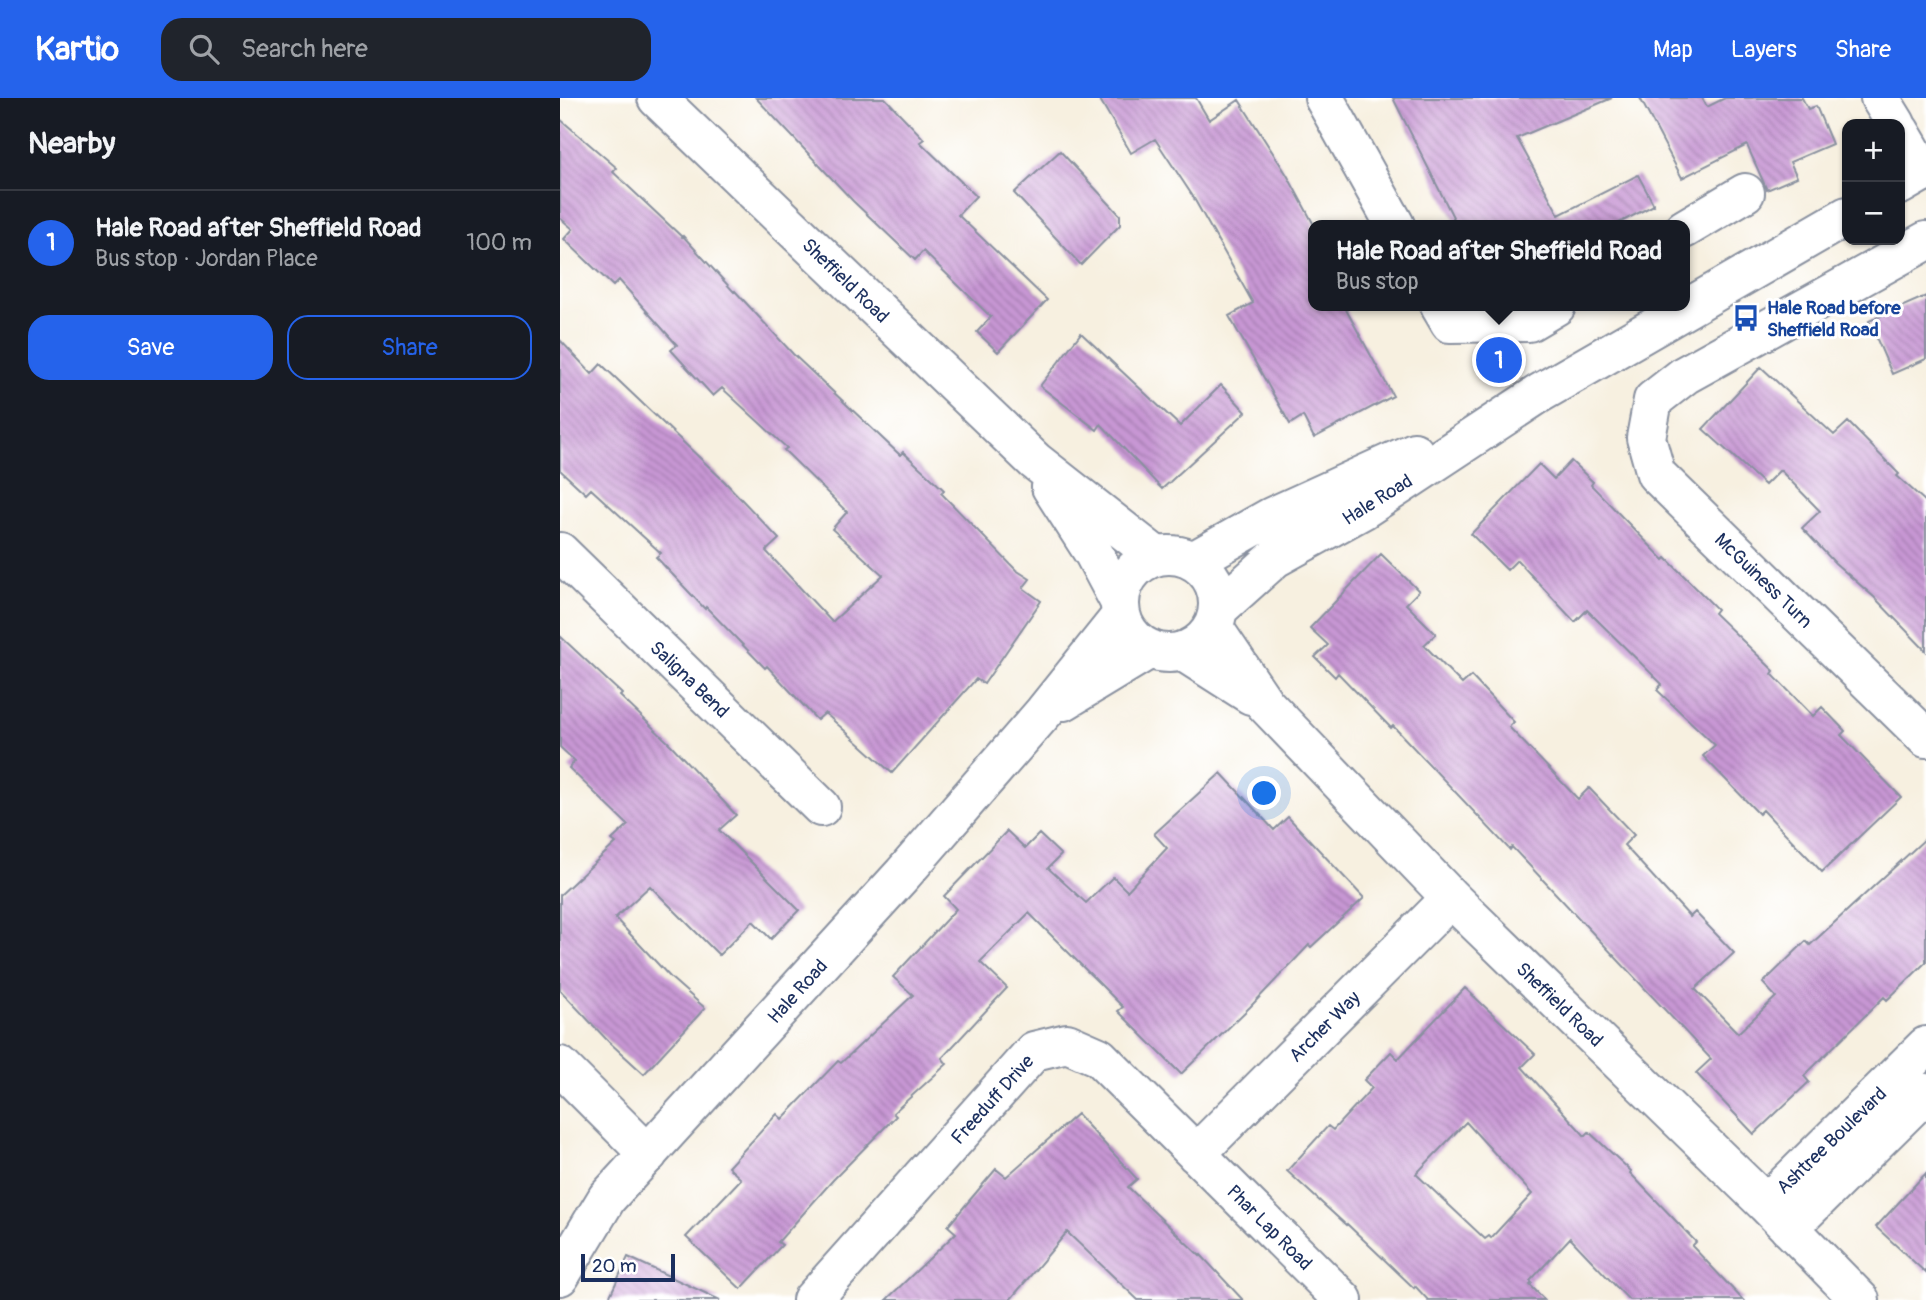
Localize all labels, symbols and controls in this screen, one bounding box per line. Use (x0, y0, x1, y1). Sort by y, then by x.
search box (161, 18, 651, 81)
text: Kartio (35, 29, 119, 70)
icon: search (185, 30, 223, 68)
text: Search here (241, 33, 368, 65)
text: Map (1653, 35, 1693, 64)
text: Layers (1731, 35, 1797, 64)
text: Share (1835, 35, 1891, 64)
map controls (1842, 119, 1905, 245)
button: + (1842, 119, 1905, 182)
text: Nearby (28, 125, 115, 162)
button: − (1842, 182, 1905, 245)
text: Hale Road after Sheffield Road (95, 212, 422, 244)
popup (1308, 220, 1690, 311)
text: 1 (47, 228, 56, 257)
text: 100 m (466, 228, 532, 257)
street label: Sheffield Road (797, 233, 894, 328)
text: Hale Road after Sheffield Road (1336, 235, 1662, 267)
text: Bus stop · Jordan Place (95, 244, 318, 273)
text: Bus stop (1336, 267, 1419, 296)
place label: Hale Road before Sheffield Road (1767, 296, 1901, 342)
bus stop icon: Hale Road before Sheffield Road (1731, 303, 1761, 333)
button: Save (28, 315, 273, 380)
button: Share (287, 315, 532, 380)
pin: 1 (1476, 334, 1522, 386)
street label: Hale Road (1338, 469, 1417, 531)
street label: McGuiness Turn (1709, 528, 1817, 633)
street label: Saligna Bend (645, 636, 734, 723)
your location (1247, 776, 1281, 810)
street label: Hale Road (763, 955, 833, 1029)
street label: Sheffield Road (1511, 957, 1608, 1052)
street label: Archer Way (1284, 986, 1365, 1067)
street label: Freeduff Drive (946, 1049, 1040, 1150)
street label: Ashtree Boulevard (1772, 1082, 1892, 1199)
street label: Phar Lap Road (1222, 1180, 1317, 1275)
scale bar (581, 1251, 676, 1283)
text: 20 m (592, 1254, 637, 1278)

